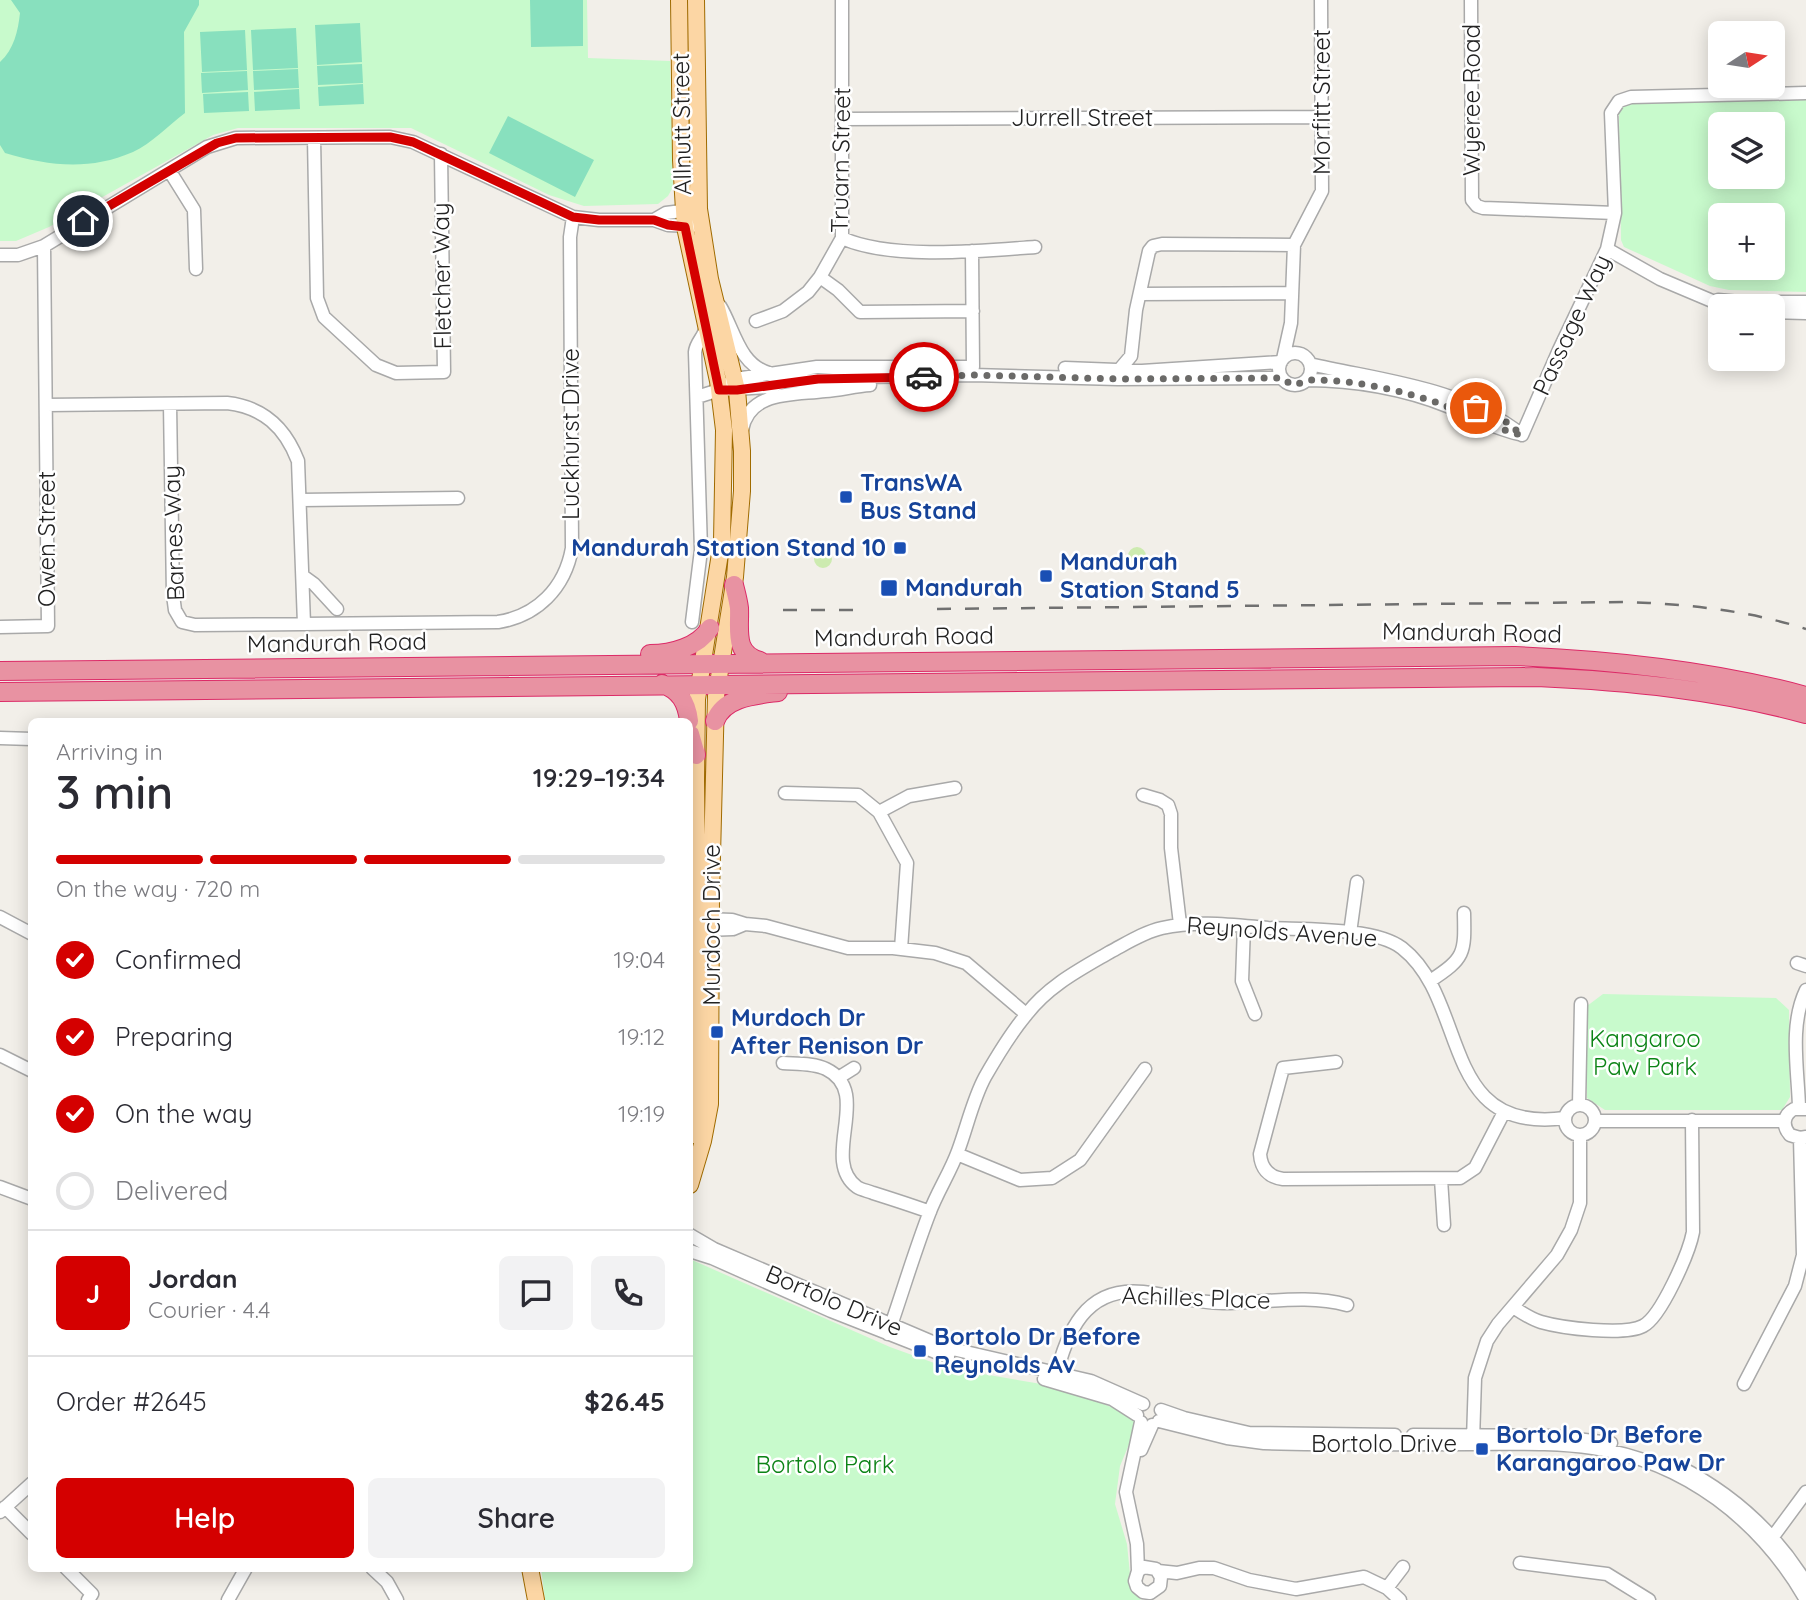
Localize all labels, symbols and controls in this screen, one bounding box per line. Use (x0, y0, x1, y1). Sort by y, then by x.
north arrow (1708, 21, 1785, 98)
map controls (1708, 21, 1785, 371)
street label: Wyeree Road (1456, 24, 1486, 176)
street label: Morfitt Street (1306, 29, 1336, 175)
street label: Allnutt Street (665, 53, 697, 196)
street label: Truarn Street (824, 87, 856, 233)
street label: Jurrell Street (1011, 102, 1153, 132)
button: layers (1708, 112, 1785, 189)
pin (53, 191, 113, 251)
icon: home (64, 202, 102, 240)
street label: Fletcher Way (425, 202, 457, 350)
button: + (1708, 203, 1785, 280)
street label: Passage Way (1525, 249, 1617, 400)
button: − (1708, 294, 1785, 371)
courier (889, 342, 959, 412)
street label: Luckhurst Drive (555, 348, 585, 520)
icon: car (905, 358, 943, 396)
pin (1446, 378, 1506, 438)
icon: bag (1457, 389, 1495, 427)
street label: Barnes Way (156, 465, 190, 601)
place label: TransWA Bus Stand (860, 467, 977, 525)
street label: Owen Street (31, 471, 61, 607)
marker: TransWA Bus Stand (838, 489, 854, 505)
place label: Mandurah Station Stand 10 (571, 532, 886, 562)
marker: Mandurah Station Stand 10 (892, 540, 908, 556)
place label: Mandurah Station Stand 5 (1060, 546, 1240, 604)
marker: Mandurah Station Stand 5 (1038, 568, 1054, 584)
place label: Mandurah (905, 572, 1023, 602)
marker: Mandurah (879, 578, 899, 598)
street label: Mandurah Road (1382, 615, 1562, 649)
street label: Mandurah Road (814, 619, 994, 653)
street label: Mandurah Road (247, 625, 427, 659)
text: Arriving in (56, 737, 163, 766)
text: 19:29–19:34 (533, 761, 665, 794)
text: 3 min (56, 763, 173, 821)
street label: Murdoch Drive (696, 844, 726, 1006)
text: On the way · 720 m (56, 874, 260, 903)
street label: Reynolds Avenue (1186, 909, 1378, 953)
icon: check (56, 941, 94, 979)
text: Confirmed (115, 943, 242, 976)
text: 19:04 (614, 945, 665, 974)
place label: Murdoch Dr After Renison Dr (731, 1002, 924, 1060)
icon: check (56, 1018, 94, 1056)
text: Preparing (115, 1020, 233, 1053)
text: 19:12 (618, 1022, 665, 1051)
park label: Kangaroo Paw Park (1589, 1023, 1701, 1081)
marker: Murdoch Dr After Renison Dr (709, 1024, 725, 1040)
icon: check (56, 1095, 94, 1133)
text: On the way (115, 1097, 253, 1130)
text: 19:19 (618, 1099, 665, 1128)
text: Delivered (115, 1174, 228, 1207)
button: chat (499, 1256, 573, 1330)
button: phone (591, 1256, 665, 1330)
street label: Bortolo Drive (761, 1258, 907, 1342)
text: Jordan (148, 1262, 237, 1295)
text: J (86, 1277, 100, 1310)
street label: Achilles Place (1121, 1279, 1271, 1315)
text: Courier · 4.4 (148, 1295, 270, 1324)
place label: Bortolo Dr Before Reynolds Av (934, 1321, 1141, 1379)
marker: Bortolo Dr Before Reynolds Av (912, 1343, 928, 1359)
text: Order #2645 (56, 1385, 207, 1418)
text: $26.45 (584, 1385, 665, 1418)
place label: Bortolo Dr Before Karangaroo Paw Dr (1496, 1419, 1725, 1477)
street label: Bortolo Drive (1311, 1428, 1457, 1458)
marker: Bortolo Dr Before Karangaroo Paw Dr (1474, 1441, 1490, 1457)
park label: Bortolo Park (756, 1449, 894, 1479)
button: Help (56, 1478, 354, 1558)
button: Share (368, 1478, 665, 1558)

